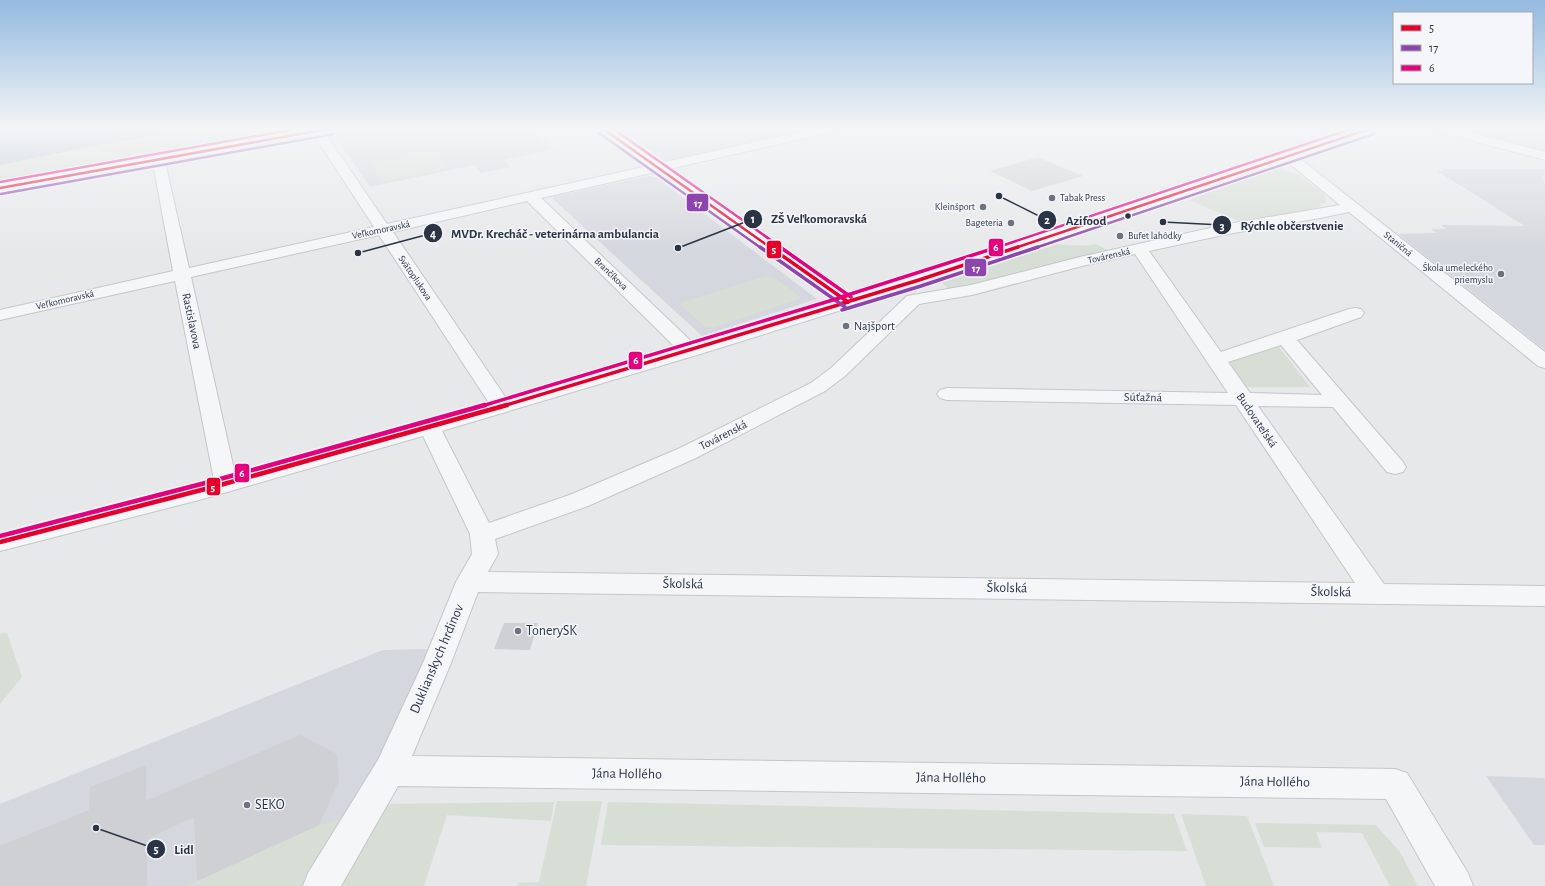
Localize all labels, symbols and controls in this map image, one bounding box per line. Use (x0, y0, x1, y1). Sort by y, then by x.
legend (1393, 12, 1533, 84)
text: 5 (1429, 22, 1434, 34)
text: 17 (1429, 42, 1438, 54)
text: 6 (1429, 62, 1435, 74)
line badge: 17 (686, 193, 709, 212)
marker: Tabak Press (1047, 193, 1057, 203)
place label: Tabak Press (1060, 193, 1105, 203)
text: 17 (694, 198, 703, 209)
place label: Kleinšport (935, 202, 976, 212)
marker: Kleinšport (978, 202, 988, 212)
callout: ZŠ Veľkomoravská (743, 206, 875, 231)
callout: Azifood (1037, 208, 1114, 233)
unlabelled marker (1123, 211, 1133, 221)
text: ZŠ Veľkomoravská (771, 212, 867, 226)
text: 1 (751, 213, 755, 225)
callout: Rýchle občerstvenie (1212, 213, 1351, 238)
text: 2 (1044, 214, 1050, 226)
text: Azifood (1066, 215, 1106, 228)
place label: Bageteria (966, 218, 1003, 228)
marker: Bageteria (1006, 218, 1016, 228)
street label: Veľkomoravská (351, 219, 411, 241)
text: 3 (1219, 220, 1225, 232)
text: Rýchle občerstvenie (1241, 220, 1343, 233)
callout: MVDr. Krecháč - veterinárna ambulancia (423, 221, 667, 246)
text: 4 (430, 228, 436, 240)
text: MVDr. Krecháč - veterinárna ambulancia (451, 228, 659, 241)
street label: Staničná (1382, 230, 1414, 259)
marker: Bufet lahôdky (1115, 231, 1125, 241)
place label: Bufet lahôdky (1128, 231, 1183, 241)
line badge: 6 (988, 238, 1004, 257)
line badge: 5 (766, 240, 782, 259)
text: 6 (993, 242, 999, 253)
text: 5 (772, 244, 777, 255)
street label: Továrenská (1087, 246, 1132, 266)
street label: Svätoplukova (396, 254, 434, 303)
street label: Brančíkova (592, 256, 630, 293)
line badge: 17 (964, 258, 987, 277)
place label: Škola umeleckého priemyslu (1423, 262, 1493, 285)
text: 17 (972, 263, 981, 274)
marker: Škola umeleckého priemyslu (1496, 269, 1506, 279)
street label: Veľkomoravská (35, 288, 95, 312)
street label: Rastislavova (180, 292, 204, 351)
place label: Najšport (854, 320, 895, 333)
marker: Najšport (841, 321, 851, 331)
line badge: 6 (628, 351, 643, 370)
text: 6 (633, 355, 639, 366)
street label: Súťažná (1124, 391, 1163, 403)
street label: Budovateľská (1234, 391, 1280, 450)
street label: Továrenská (697, 418, 749, 452)
line badge: 6 (234, 463, 250, 483)
text: 6 (239, 468, 245, 479)
line badge: 5 (206, 477, 221, 496)
text: 5 (211, 482, 216, 493)
street label: Školská (663, 575, 704, 591)
street label: Školská (987, 579, 1028, 595)
street label: Školská (1311, 583, 1352, 599)
street label: Duklianskych hrdinov (408, 602, 466, 716)
place label: TonerySK (526, 624, 577, 638)
marker: TonerySK (513, 626, 523, 636)
street label: Jána Hollého (592, 766, 662, 782)
street label: Jána Hollého (916, 770, 986, 786)
street label: Jána Hollého (1240, 774, 1310, 790)
place label: SEKO (255, 798, 285, 812)
marker: SEKO (242, 800, 252, 810)
callout: Lidl (146, 837, 202, 862)
text: 5 (153, 843, 159, 855)
text: Lidl (174, 844, 194, 857)

